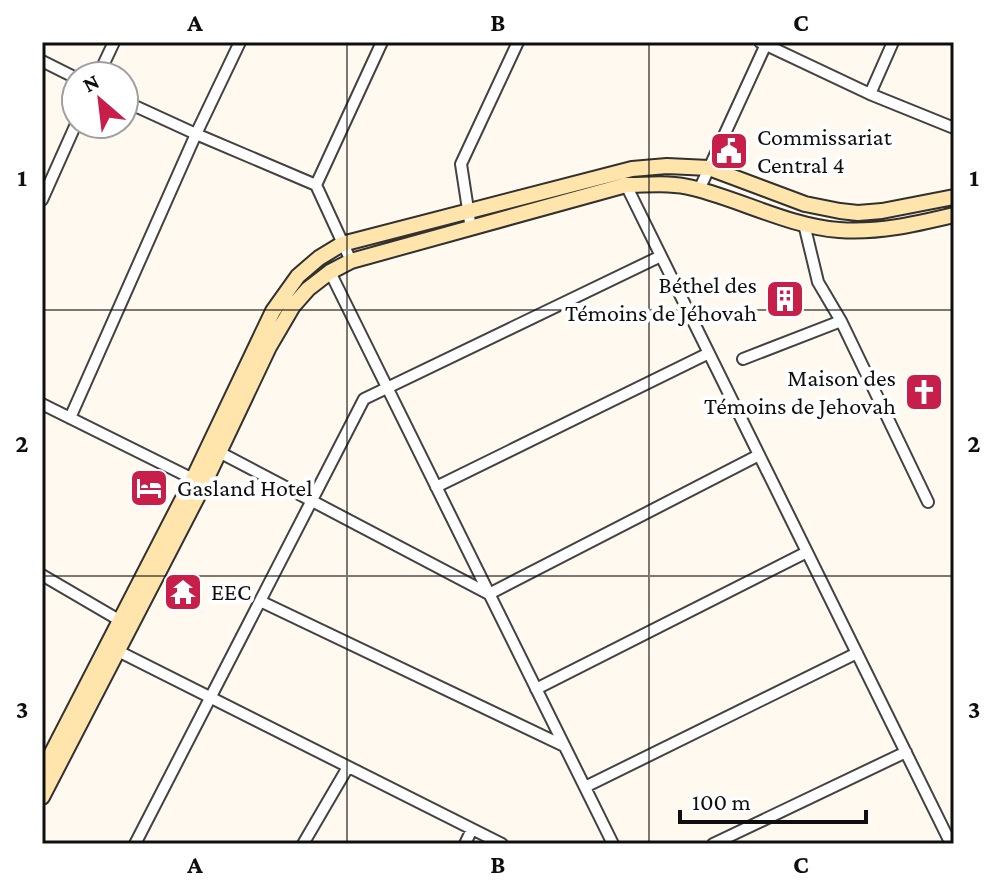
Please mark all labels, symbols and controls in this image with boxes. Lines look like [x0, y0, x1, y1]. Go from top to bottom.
text: A [186, 8, 203, 37]
text: B [490, 8, 506, 37]
text: C [793, 8, 809, 37]
north arrow [60, 60, 140, 140]
text: N [78, 68, 103, 97]
place label: Commissariat Central 4 [757, 123, 893, 178]
public building icon: Commissariat Central 4 [708, 130, 750, 172]
text: 1 [17, 163, 27, 192]
text: 1 [969, 163, 979, 192]
place label: Béthel des Témoins de Jéhovah [565, 271, 757, 326]
building icon: Béthel des Témoins de Jéhovah [764, 278, 806, 320]
place label: Maison des Témoins de Jehovah [704, 364, 896, 419]
church icon: Maison des Témoins de Jehovah [903, 371, 945, 413]
text: 2 [15, 429, 29, 458]
text: 2 [967, 429, 981, 458]
hotel icon: Gasland Hotel [128, 467, 170, 509]
place label: Gasland Hotel [177, 474, 312, 501]
temple icon: EEC [162, 571, 204, 613]
place label: EEC [211, 578, 251, 605]
text: 3 [16, 695, 28, 724]
text: 3 [968, 695, 980, 724]
scale bar [680, 774, 866, 824]
text: 100 m [692, 788, 751, 815]
text: A [186, 850, 203, 879]
text: B [490, 850, 506, 879]
text: C [793, 850, 809, 879]

